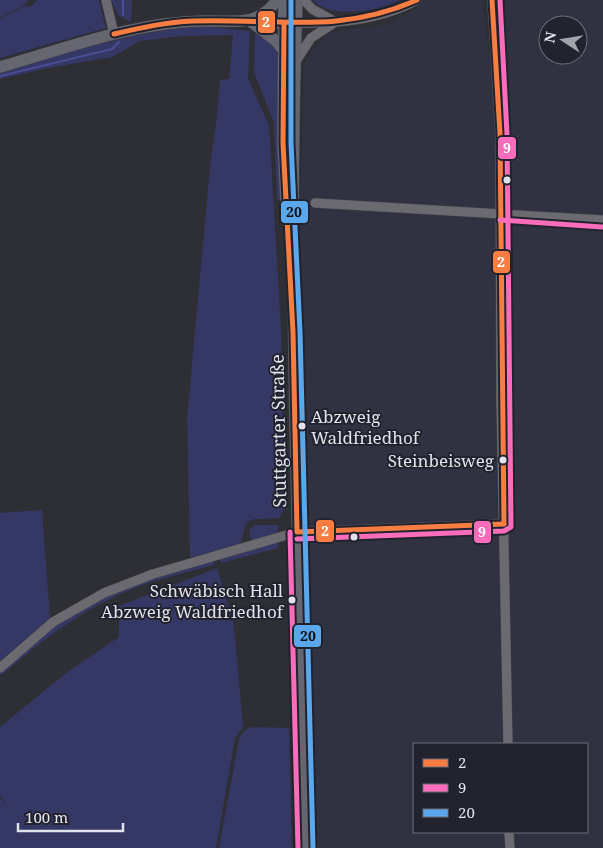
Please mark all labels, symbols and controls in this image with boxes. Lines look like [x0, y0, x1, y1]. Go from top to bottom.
line badge: 2 [257, 10, 276, 34]
text: 2 [262, 12, 270, 31]
north arrow [538, 15, 588, 65]
text: N [539, 30, 560, 45]
line badge: 9 [497, 136, 517, 160]
text: 9 [503, 138, 511, 157]
unlabelled marker [502, 175, 512, 185]
line badge: 20 [280, 200, 309, 224]
text: 20 [286, 202, 302, 221]
line badge: 2 [492, 250, 511, 274]
text: 2 [497, 252, 505, 271]
street label: Stuttgarter Straße [265, 354, 291, 508]
place label: Abzweig Waldfriedhof [311, 405, 421, 449]
marker: Abzweig Waldfriedhof [297, 421, 307, 431]
place label: Steinbeisweg [388, 449, 494, 472]
marker: Steinbeisweg [498, 455, 508, 465]
line badge: 2 [315, 519, 335, 543]
line badge: 9 [473, 520, 492, 544]
text: 2 [321, 521, 329, 540]
text: 9 [478, 522, 486, 541]
unlabelled marker [349, 532, 359, 542]
place label: Schwäbisch Hall Abzweig Waldfriedhof [101, 579, 285, 623]
marker: Schwäbisch Hall Abzweig Waldfriedhof [287, 595, 297, 605]
line badge: 20 [293, 624, 322, 648]
text: 20 [300, 626, 316, 645]
legend [413, 743, 588, 833]
text: 2 [458, 752, 466, 772]
text: 9 [458, 777, 466, 797]
scale bar [18, 800, 122, 832]
text: 20 [458, 802, 475, 822]
text: 100 m [25, 807, 68, 827]

